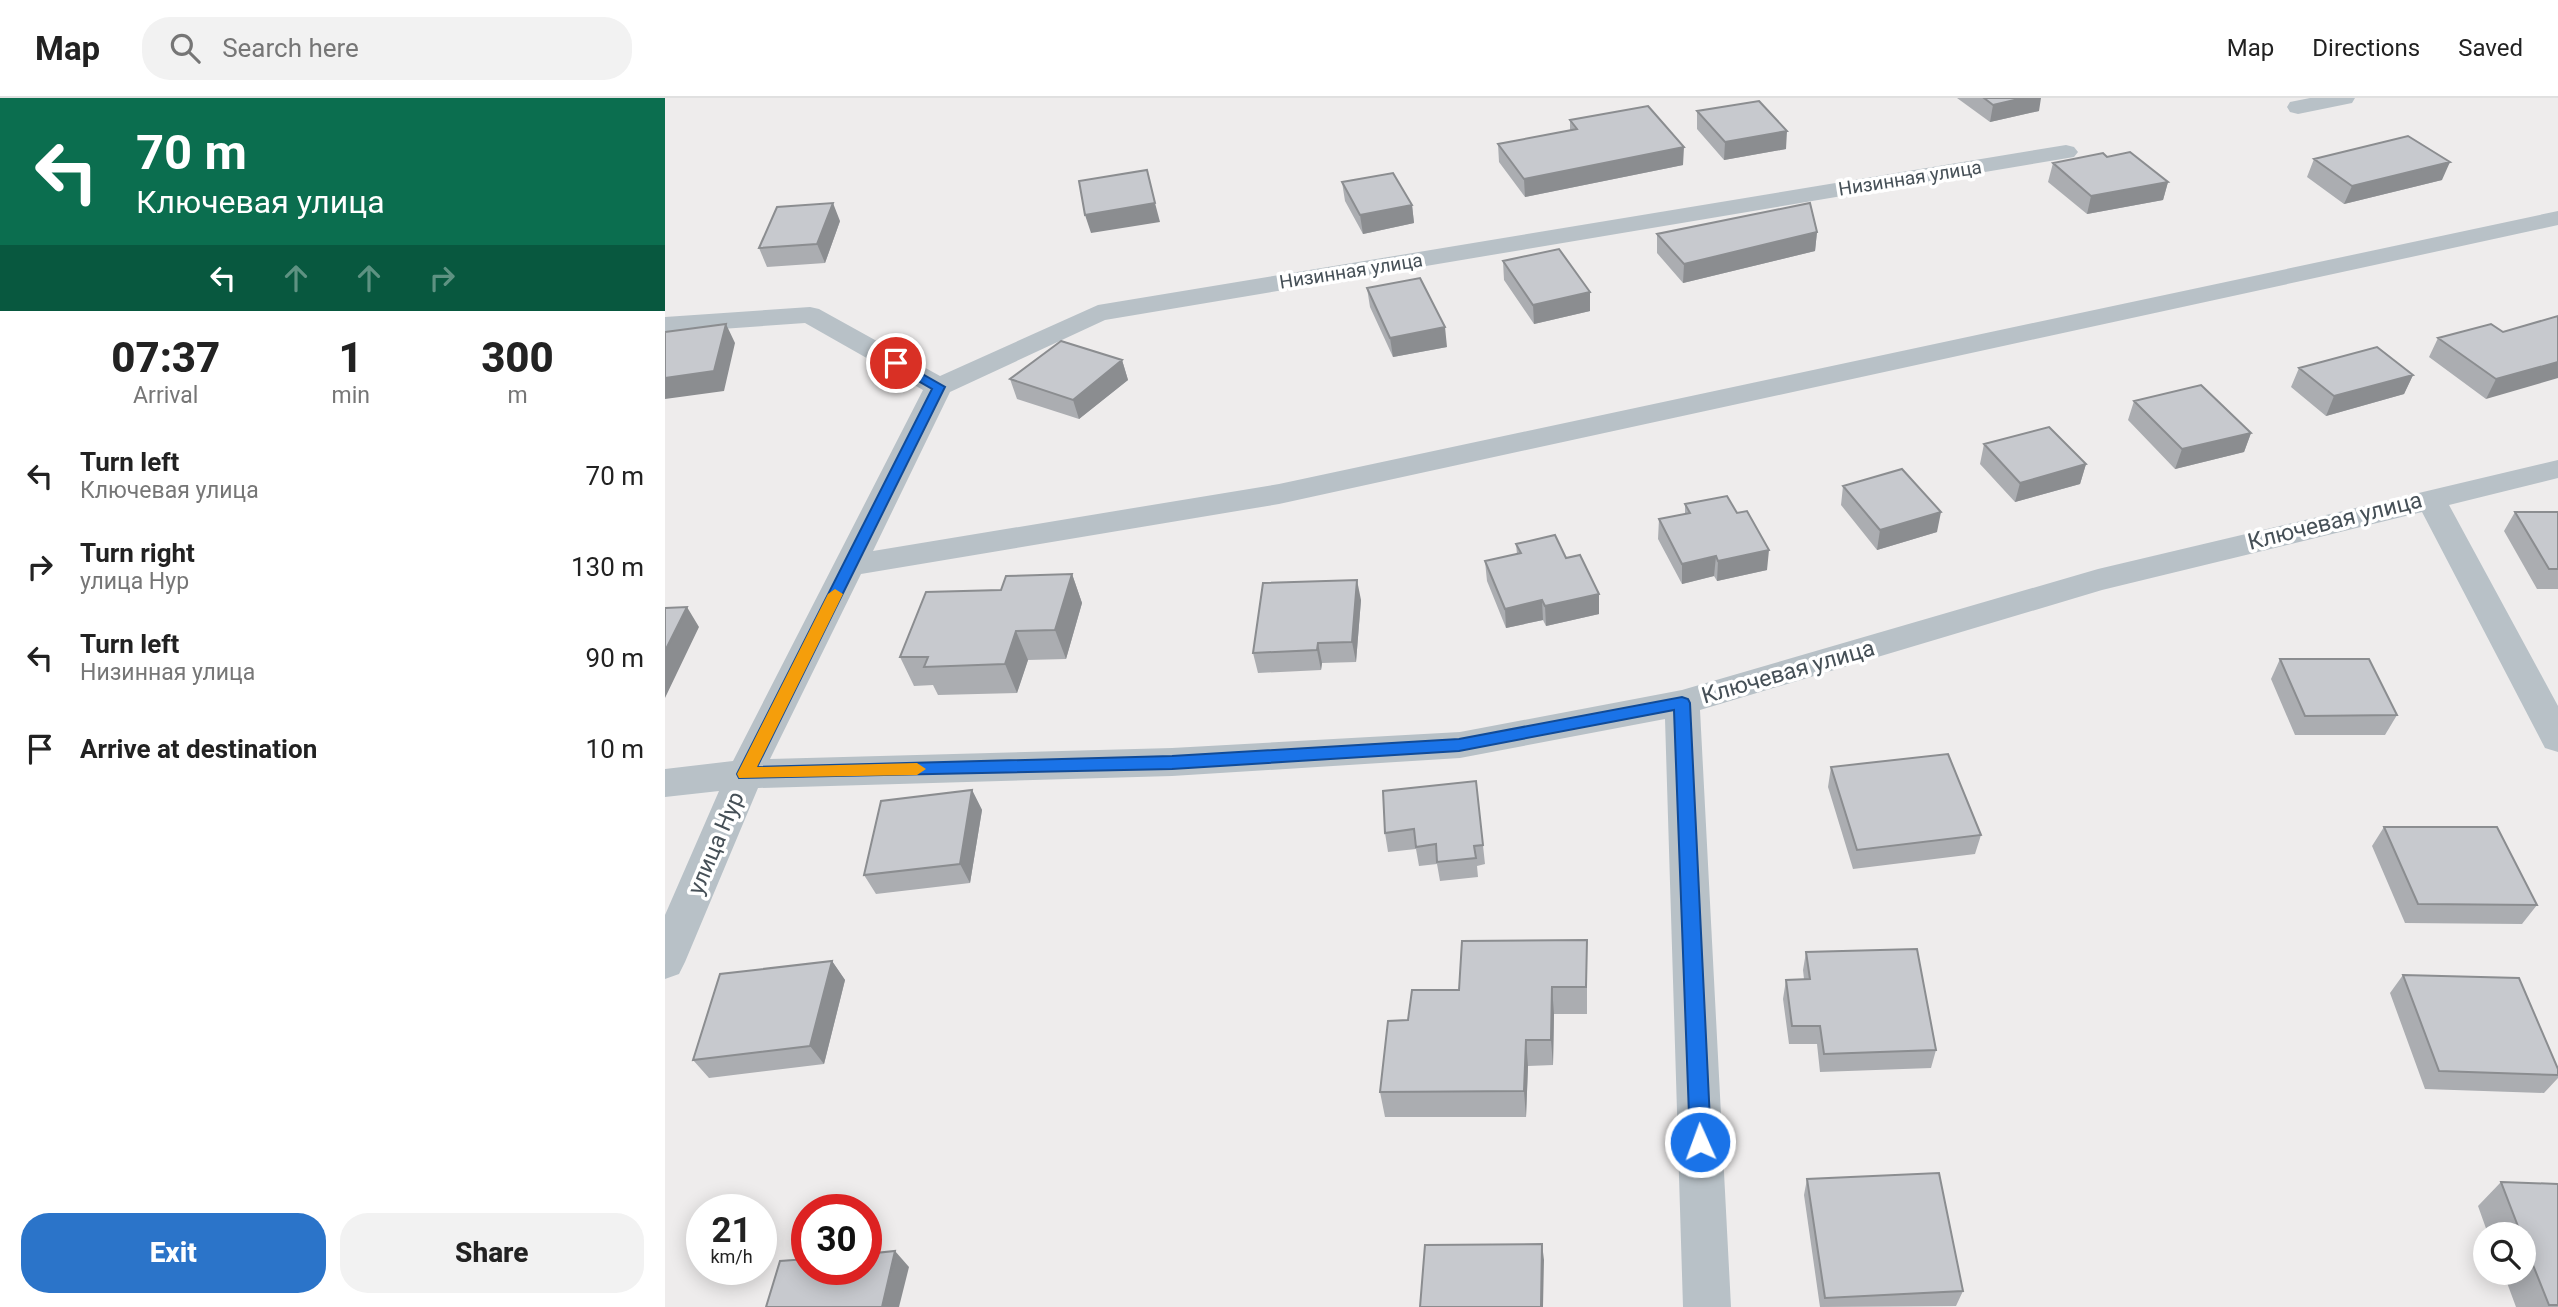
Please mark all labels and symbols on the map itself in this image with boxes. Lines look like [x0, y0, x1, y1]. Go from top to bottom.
street label: Низинная улица [1837, 155, 1983, 201]
street label: Низинная улица [1278, 248, 1424, 294]
pin [866, 333, 926, 393]
street label: Ключевая улица [2245, 486, 2425, 556]
street label: Ключевая улица [1698, 634, 1878, 710]
street label: улица Нур [682, 788, 750, 898]
position arrow [1663, 1105, 1737, 1179]
speed limit sign: 30 [791, 1194, 882, 1285]

